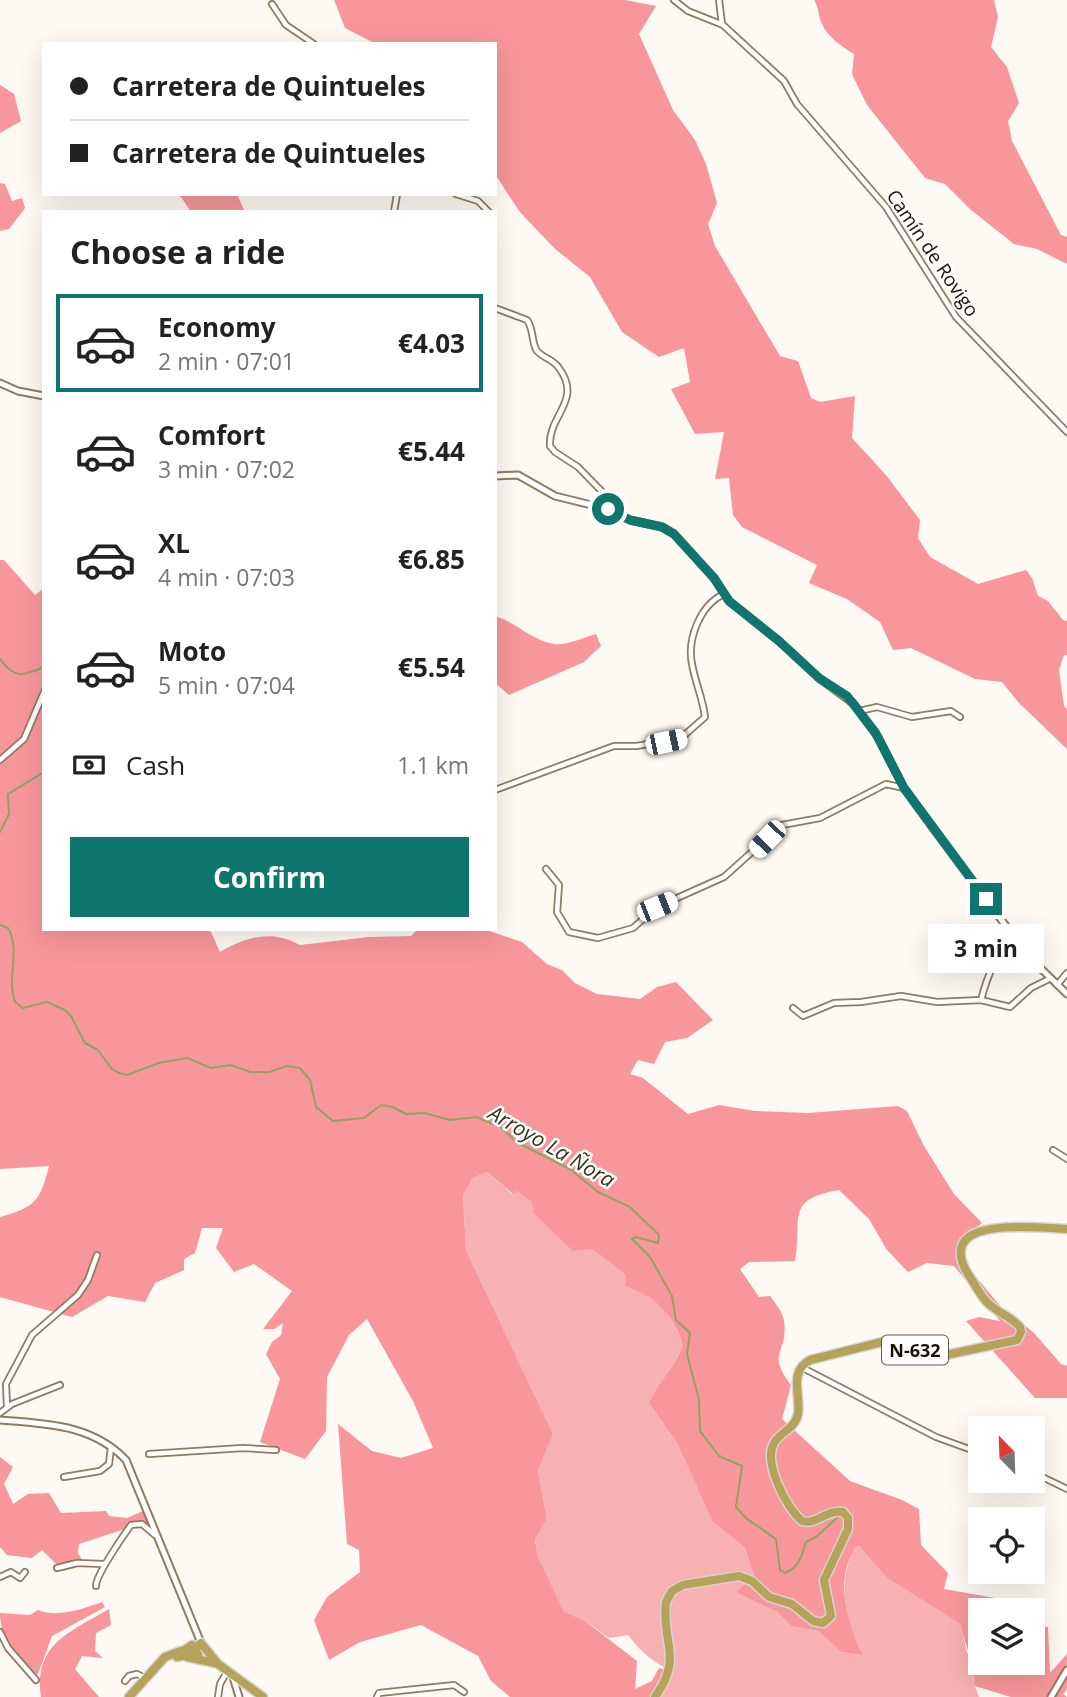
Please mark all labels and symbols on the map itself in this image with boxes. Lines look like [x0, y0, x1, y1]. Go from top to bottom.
street label: Camín de Rovigo [881, 184, 985, 322]
route start [592, 493, 624, 525]
car [644, 727, 689, 757]
car [745, 817, 790, 861]
route end [970, 883, 1002, 915]
car [634, 889, 681, 925]
callout: 3 min [928, 923, 1044, 972]
water label: Arroyo La Ñora [482, 1098, 620, 1194]
road number: N-632 [882, 1336, 948, 1364]
north arrow [968, 1416, 1045, 1493]

